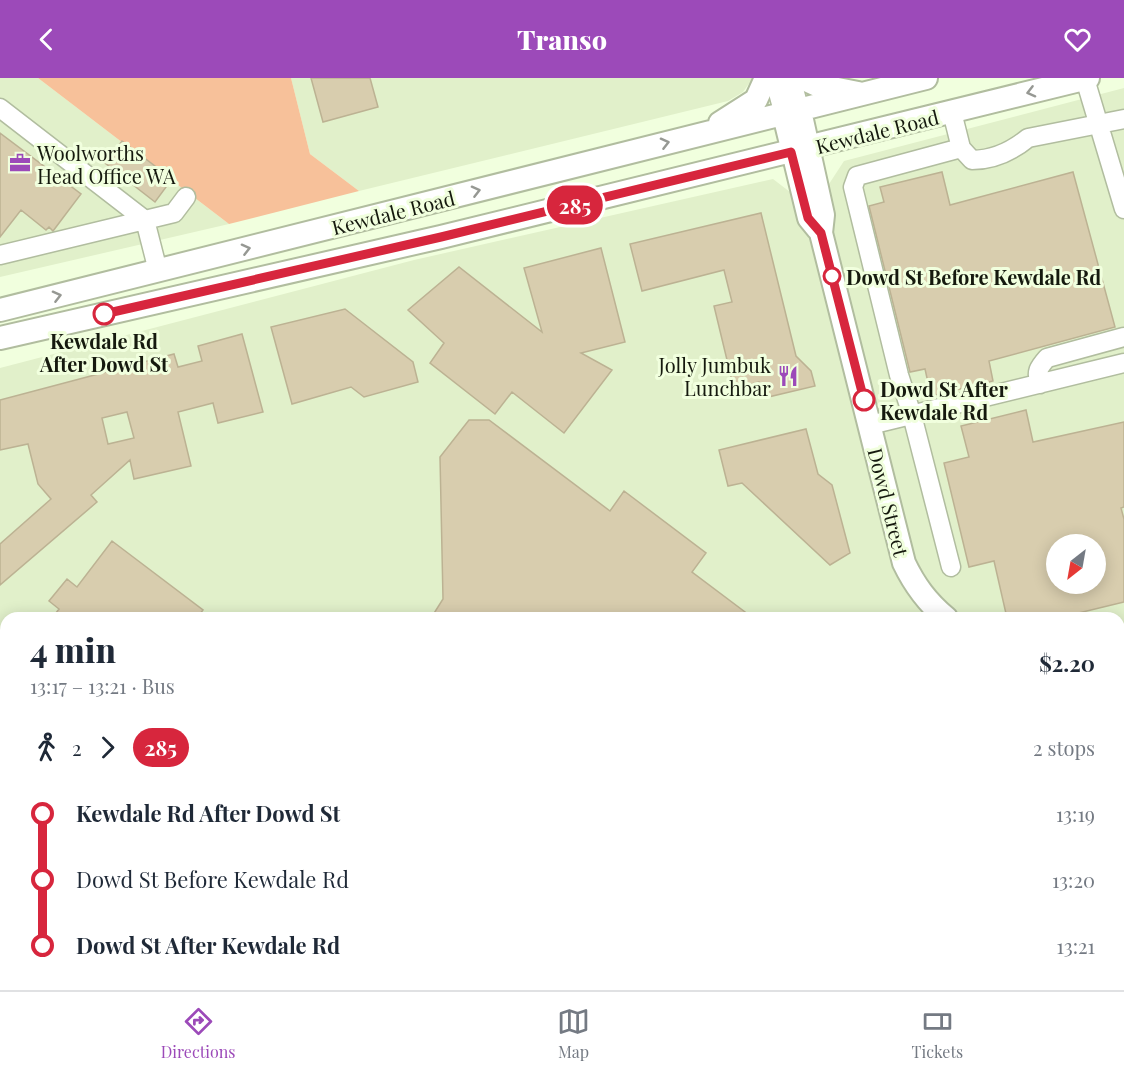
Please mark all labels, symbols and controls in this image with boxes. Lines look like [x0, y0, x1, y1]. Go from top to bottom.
text: Transo [517, 21, 607, 57]
icon: back [30, 23, 63, 56]
icon: heart [1061, 23, 1094, 56]
one-way arrow [1027, 85, 1037, 98]
street label: Kewdale Road [813, 103, 942, 159]
one-way arrow [660, 138, 670, 151]
place label: Woolworths Head Office WA [36, 139, 176, 189]
office icon: Woolworths Head Office WA [8, 151, 32, 175]
street label: Kewdale Road [329, 184, 458, 240]
one-way arrow [471, 185, 481, 198]
line badge: 285 [540, 186, 610, 224]
text: 285 [559, 191, 591, 219]
one-way arrow [241, 243, 251, 256]
place label: Dowd St Before Kewdale Rd [846, 263, 1101, 290]
marker: Dowd St Before Kewdale Rd [823, 267, 841, 285]
one-way arrow [52, 290, 62, 303]
marker: Kewdale Rd After Dowd St [93, 303, 115, 325]
place label: Kewdale Rd After Dowd St [39, 327, 169, 377]
place label: Jolly Jumbuk Lunchbar [658, 351, 771, 401]
restaurant icon: Jolly Jumbuk Lunchbar [776, 364, 800, 388]
place label: Dowd St After Kewdale Rd [880, 375, 1008, 425]
marker: Dowd St After Kewdale Rd [853, 389, 875, 411]
street label: Dowd Street [862, 445, 916, 560]
north arrow [1046, 534, 1106, 594]
map controls [1046, 534, 1106, 594]
text: 4 min [30, 627, 116, 671]
text: $2.20 [1039, 648, 1095, 678]
text: 13:17 – 13:21 · Bus [30, 672, 175, 699]
icon: walk [30, 731, 63, 764]
icon: forward [91, 731, 124, 764]
text: 285 [145, 733, 177, 761]
text: 2 [72, 734, 82, 761]
text: 2 stops [1033, 734, 1095, 761]
text: Kewdale Rd After Dowd St [76, 798, 340, 828]
text: 13:19 [1056, 800, 1095, 827]
text: Dowd St Before Kewdale Rd [76, 864, 349, 894]
text: 13:20 [1052, 866, 1095, 893]
text: Dowd St After Kewdale Rd [76, 930, 340, 960]
text: 13:21 [1057, 932, 1095, 959]
tab: Directions [161, 1005, 236, 1062]
tab: Map [557, 1005, 590, 1062]
tab: Tickets [912, 1005, 963, 1062]

